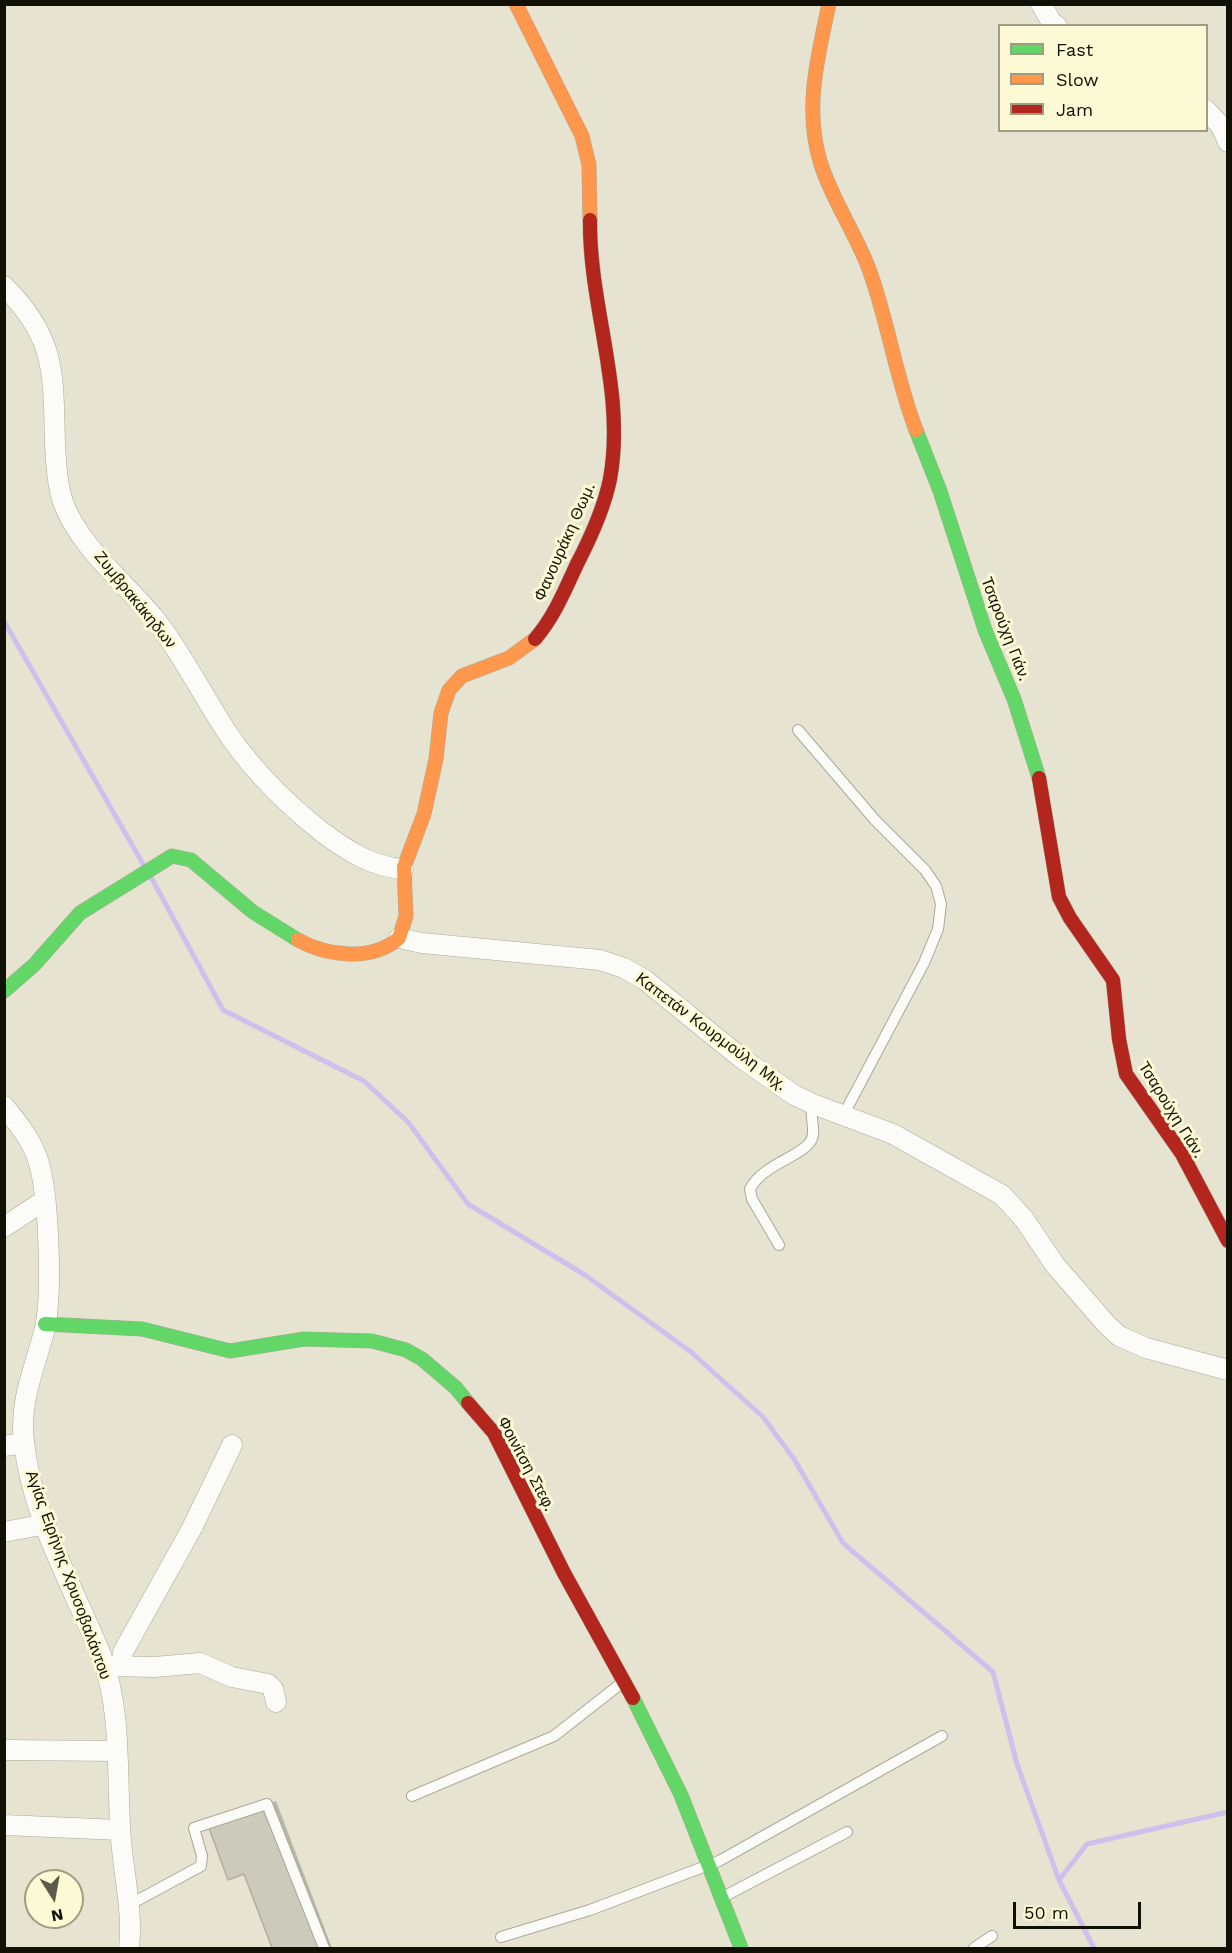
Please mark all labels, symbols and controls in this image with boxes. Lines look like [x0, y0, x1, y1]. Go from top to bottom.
legend [998, 24, 1208, 132]
text: Fast [1056, 39, 1093, 60]
text: Slow [1056, 69, 1099, 90]
text: Jam [1056, 99, 1093, 120]
street label: Φανουράκη Θωμ. [530, 480, 600, 604]
street label: Ζυμβρακάκηδων [90, 548, 180, 652]
street label: Τσαρούχη Γιάν. [976, 574, 1034, 684]
street label: Καπετάν Κουρμούλη Μιχ. [632, 969, 790, 1095]
street label: Τσαρούχη Γιάν. [1134, 1058, 1208, 1162]
street label: Φοινίτση Στεφ. [493, 1413, 559, 1515]
street label: Αγίας Ειρήνης Χρυσοβαλάντου [21, 1468, 115, 1682]
north arrow [24, 1869, 84, 1929]
scale bar [1016, 1890, 1144, 1928]
text: 50 m [1024, 1902, 1069, 1923]
text: N [50, 1905, 65, 1926]

